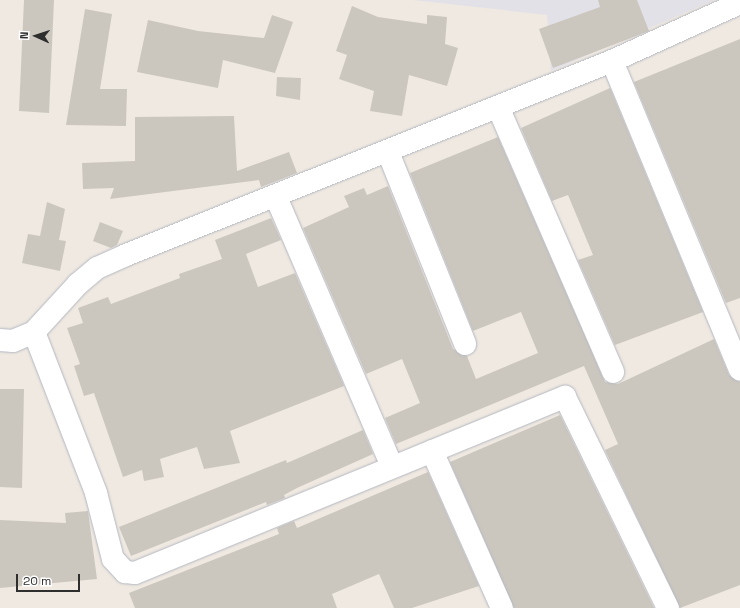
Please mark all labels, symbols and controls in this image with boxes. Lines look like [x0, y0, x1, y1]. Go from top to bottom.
north arrow [16, 16, 56, 56]
text: N [17, 31, 31, 39]
scale bar [18, 566, 82, 592]
text: 20 m [23, 573, 51, 589]

